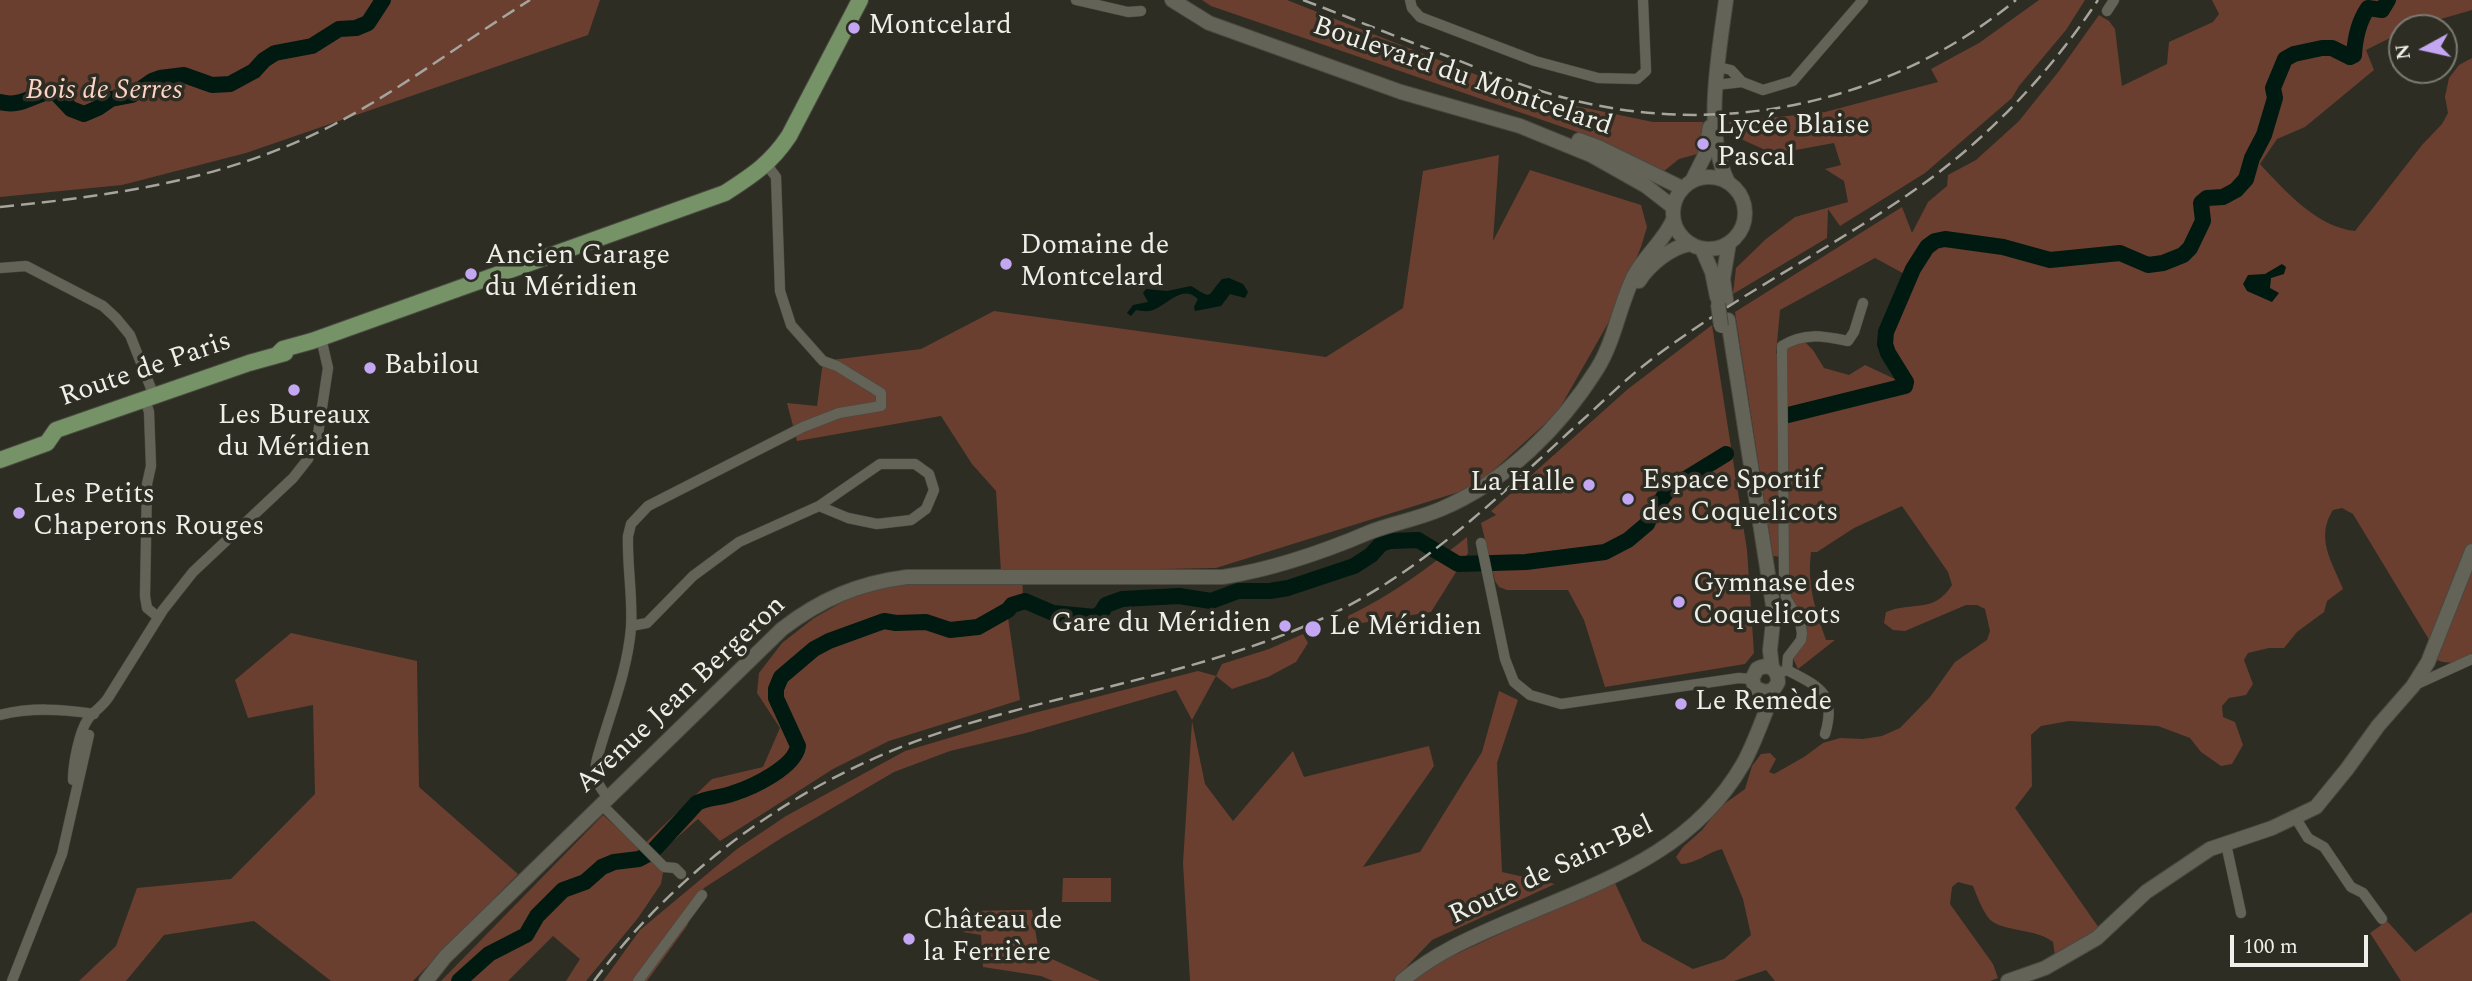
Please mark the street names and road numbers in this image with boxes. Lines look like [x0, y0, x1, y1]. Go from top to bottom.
street label: Boulevard du Montcelard [1308, 11, 1616, 145]
street label: Route de Paris [56, 326, 236, 416]
street label: Avenue Jean Bergeron [570, 590, 794, 802]
street label: Route de Sain-Bel [1445, 810, 1659, 934]

